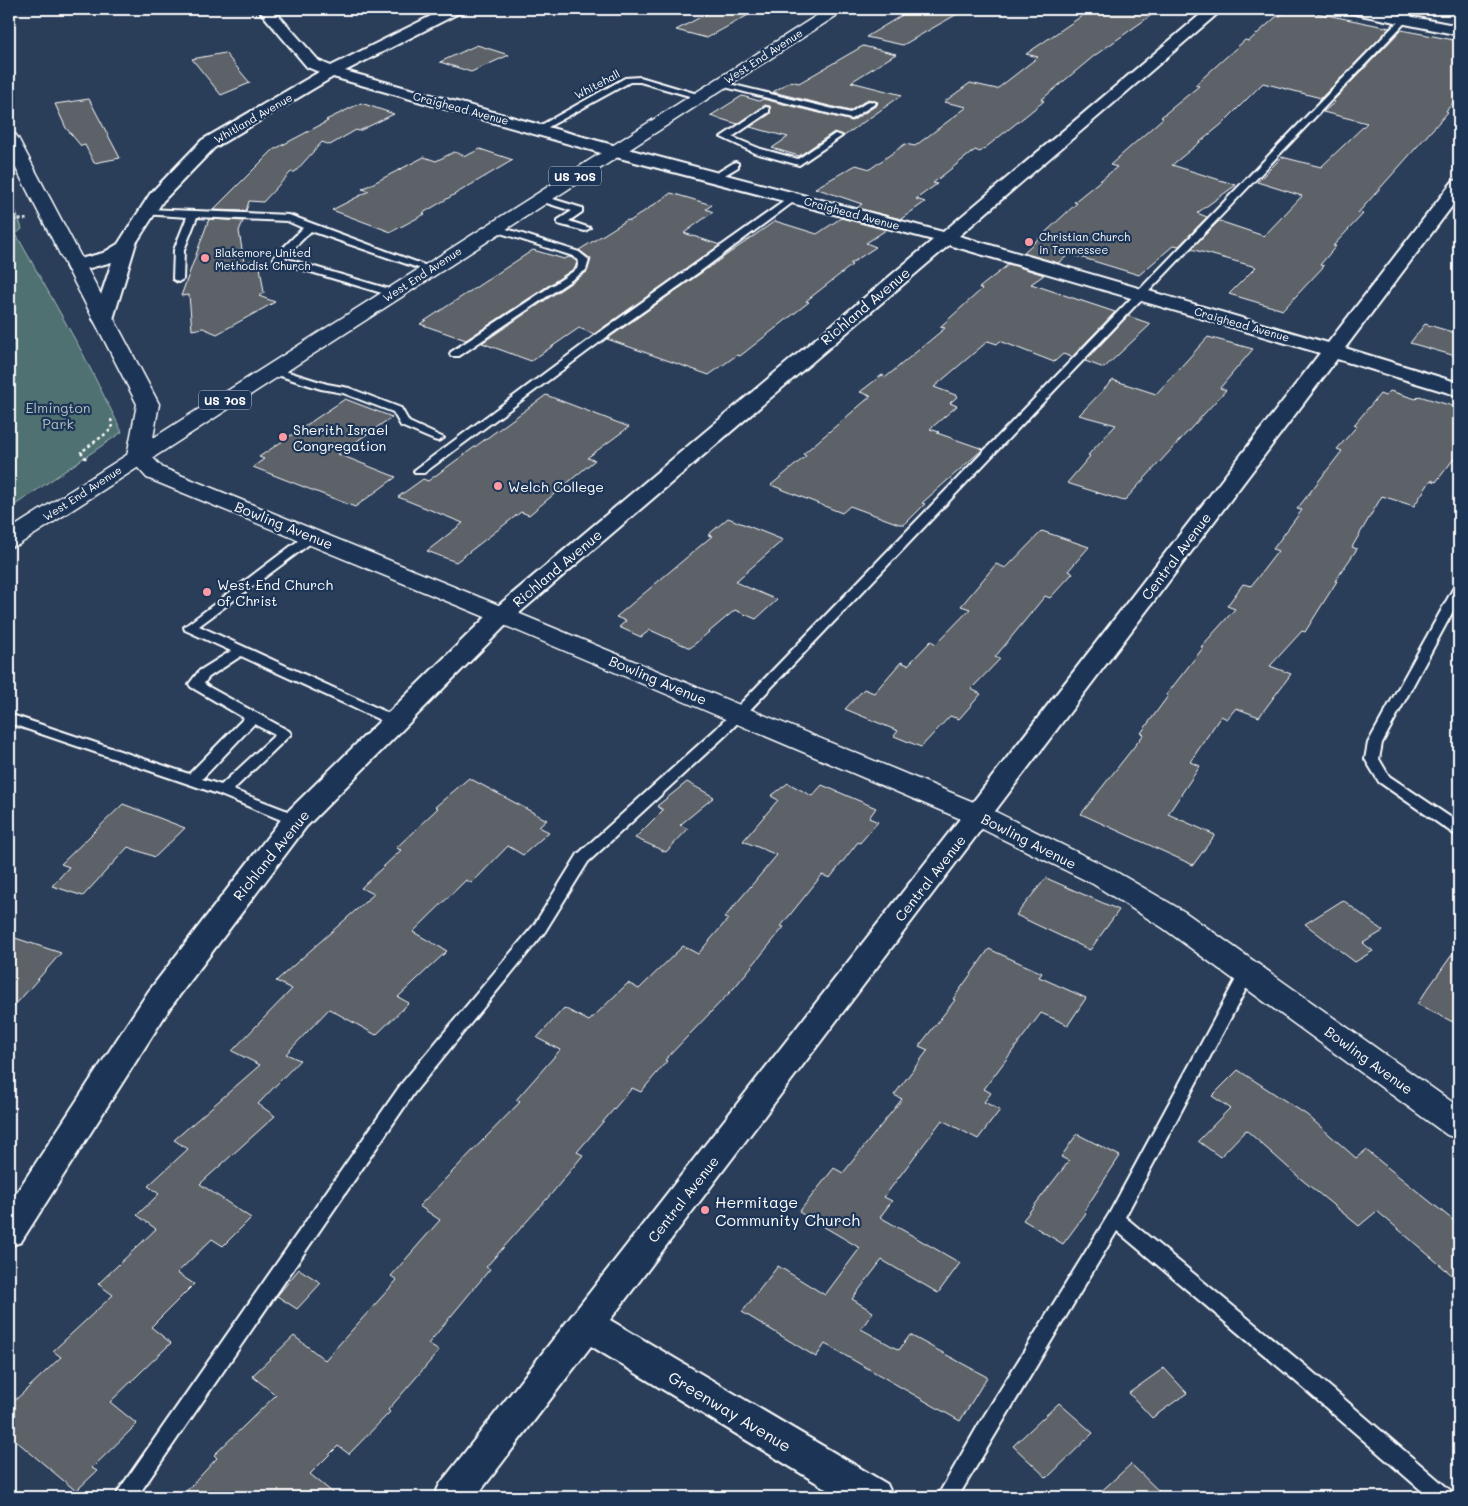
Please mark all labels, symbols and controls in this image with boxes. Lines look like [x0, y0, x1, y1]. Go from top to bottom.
street label: West End Avenue [721, 25, 805, 87]
street label: Whitehall [572, 66, 622, 102]
street label: Craighead Avenue [412, 88, 511, 128]
street label: Whitland Avenue [211, 89, 295, 147]
road number: US 70S [549, 167, 601, 186]
street label: Craighead Avenue [803, 193, 902, 233]
place label: Christian Church in Tennessee [1039, 229, 1130, 257]
marker: Christian Church in Tennessee [1023, 236, 1035, 248]
street label: West End Avenue [380, 243, 464, 305]
place label: Blakemore United Methodist Church [215, 245, 311, 273]
marker: Blakemore United Methodist Church [199, 252, 211, 264]
street label: Richland Avenue [816, 263, 914, 349]
street label: Craighead Avenue [1193, 303, 1292, 345]
road number: US 70S [199, 390, 251, 410]
park label: Elmington Park [25, 398, 91, 433]
place label: Sherith Israel Congregation [293, 420, 388, 455]
marker: Sherith Israel Congregation [277, 431, 289, 443]
street label: West End Avenue [40, 462, 124, 524]
place label: Welch College [508, 477, 604, 496]
marker: Welch College [492, 480, 504, 492]
street label: Bowling Avenue [232, 497, 336, 553]
street label: Central Avenue [1137, 508, 1215, 604]
street label: Richland Avenue [508, 525, 606, 611]
place label: West End Church of Christ [217, 575, 333, 610]
marker: West End Church of Christ [201, 586, 213, 598]
street label: Bowling Avenue [606, 651, 710, 709]
street label: Richland Avenue [229, 806, 313, 904]
street label: Bowling Avenue [978, 809, 1080, 873]
street label: Central Avenue [890, 831, 970, 925]
street label: Bowling Avenue [1321, 1022, 1417, 1098]
street label: Central Avenue [643, 1152, 723, 1246]
place label: Hermitage Community Church [715, 1191, 860, 1230]
marker: Hermitage Community Church [699, 1204, 711, 1216]
street label: Greenway Avenue [665, 1366, 795, 1456]

